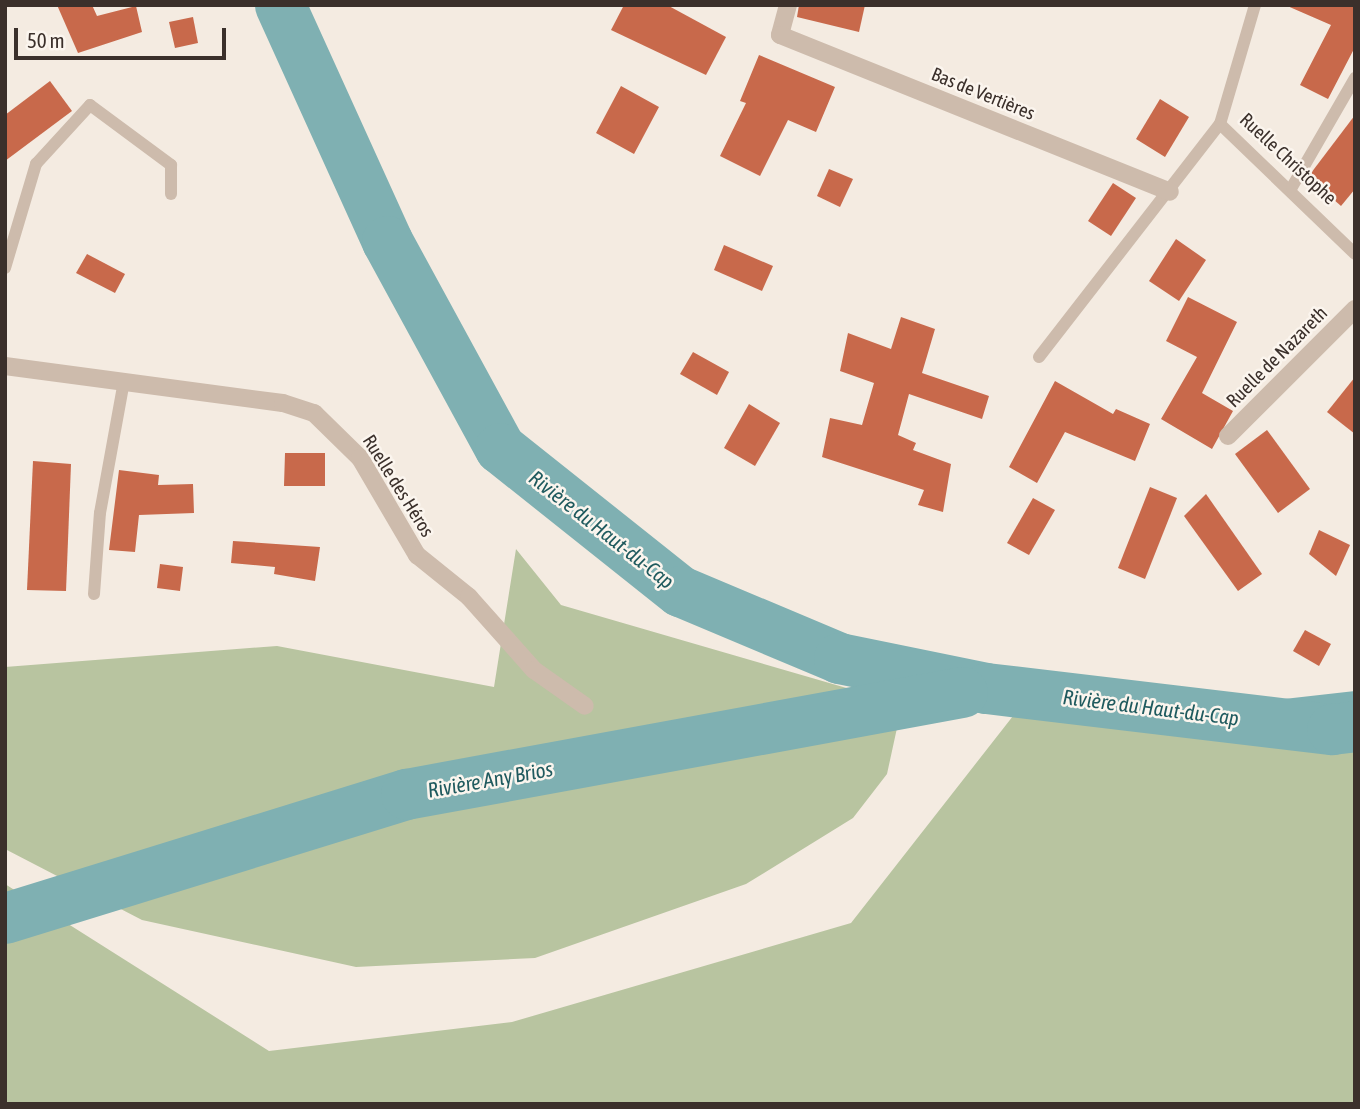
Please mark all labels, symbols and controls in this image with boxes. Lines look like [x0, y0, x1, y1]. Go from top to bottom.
scale bar [18, 14, 229, 58]
text: 50 m [27, 28, 65, 52]
street label: Bas de Vertières [928, 63, 1038, 125]
street label: Ruelle Christophe [1235, 108, 1341, 210]
street label: Ruelle de Nazareth [1222, 302, 1332, 412]
street label: Ruelle des Héros [358, 431, 438, 541]
water label: Rivière du Haut-du-Cap [524, 465, 680, 593]
water label: Rivière du Haut-du-Cap [1062, 684, 1240, 730]
water label: Rivière Any Brios [425, 756, 555, 802]

